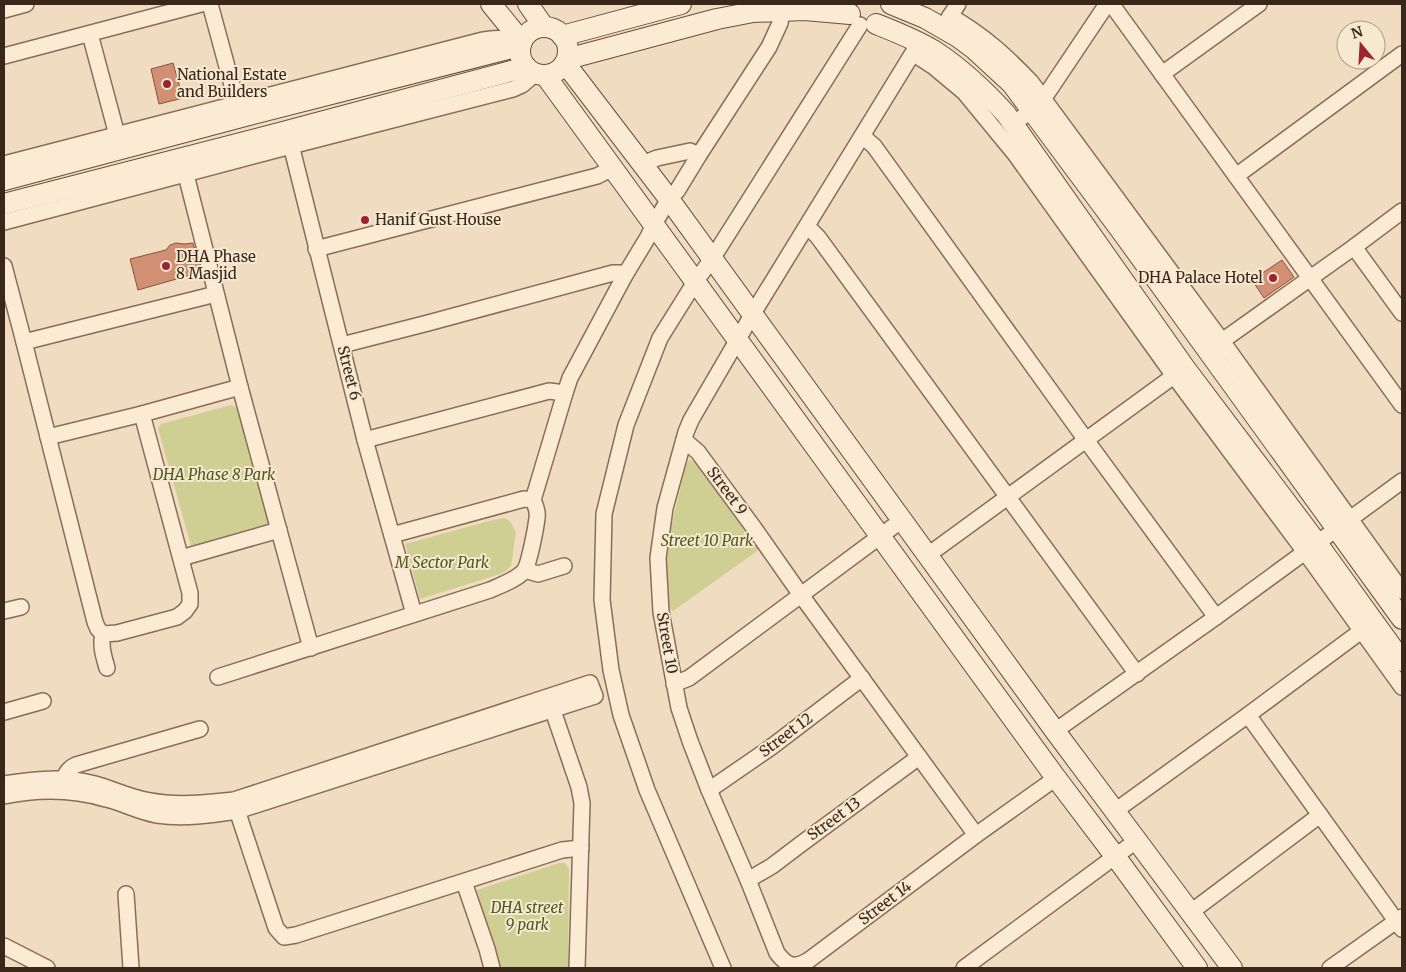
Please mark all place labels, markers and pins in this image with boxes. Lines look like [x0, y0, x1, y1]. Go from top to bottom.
place label: National Estate and Builders [177, 65, 287, 101]
marker: National Estate and Builders [161, 78, 173, 90]
place label: Hanif Gust House [375, 210, 501, 229]
marker: Hanif Gust House [359, 214, 371, 226]
place label: DHA Phase 8 Masjid [176, 247, 256, 283]
marker: DHA Phase 8 Masjid [160, 260, 172, 272]
place label: DHA Palace Hotel [1138, 268, 1263, 287]
marker: DHA Palace Hotel [1267, 272, 1279, 284]

